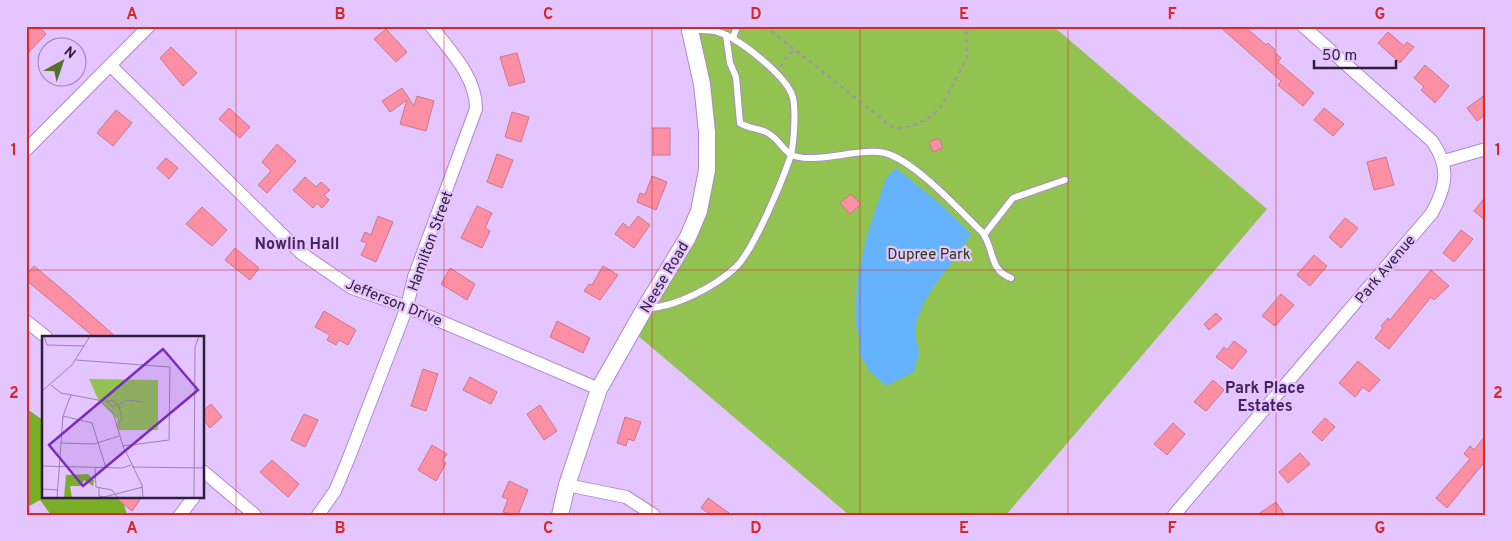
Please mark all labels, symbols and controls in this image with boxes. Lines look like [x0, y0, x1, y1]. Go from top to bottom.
text: A [126, 5, 138, 25]
text: B [334, 5, 346, 25]
text: C [543, 5, 553, 25]
text: D [750, 5, 762, 25]
text: E [959, 5, 969, 25]
text: F [1167, 5, 1177, 25]
text: G [1375, 5, 1385, 25]
north arrow [38, 38, 88, 88]
scale bar [1314, 38, 1397, 70]
text: N [60, 43, 79, 63]
text: 50 m [1322, 47, 1357, 66]
text: 1 [11, 141, 17, 161]
text: 1 [1495, 141, 1501, 161]
street label: Hamilton Street [404, 189, 458, 294]
street label: Park Avenue [1352, 232, 1420, 308]
district label: Nowlin Hall [255, 235, 339, 255]
street label: Neese Road [637, 239, 694, 317]
park label: Dupree Park [887, 246, 971, 265]
street label: Jefferson Drive [342, 275, 445, 331]
inset map [42, 336, 205, 498]
district label: Park Place Estates [1225, 379, 1305, 417]
text: 2 [9, 384, 19, 404]
text: 2 [1493, 384, 1503, 404]
text: A [126, 519, 138, 539]
text: B [334, 519, 346, 539]
text: C [543, 519, 553, 539]
text: D [750, 519, 762, 539]
text: E [959, 519, 969, 539]
text: F [1167, 519, 1177, 539]
text: G [1375, 519, 1385, 539]

